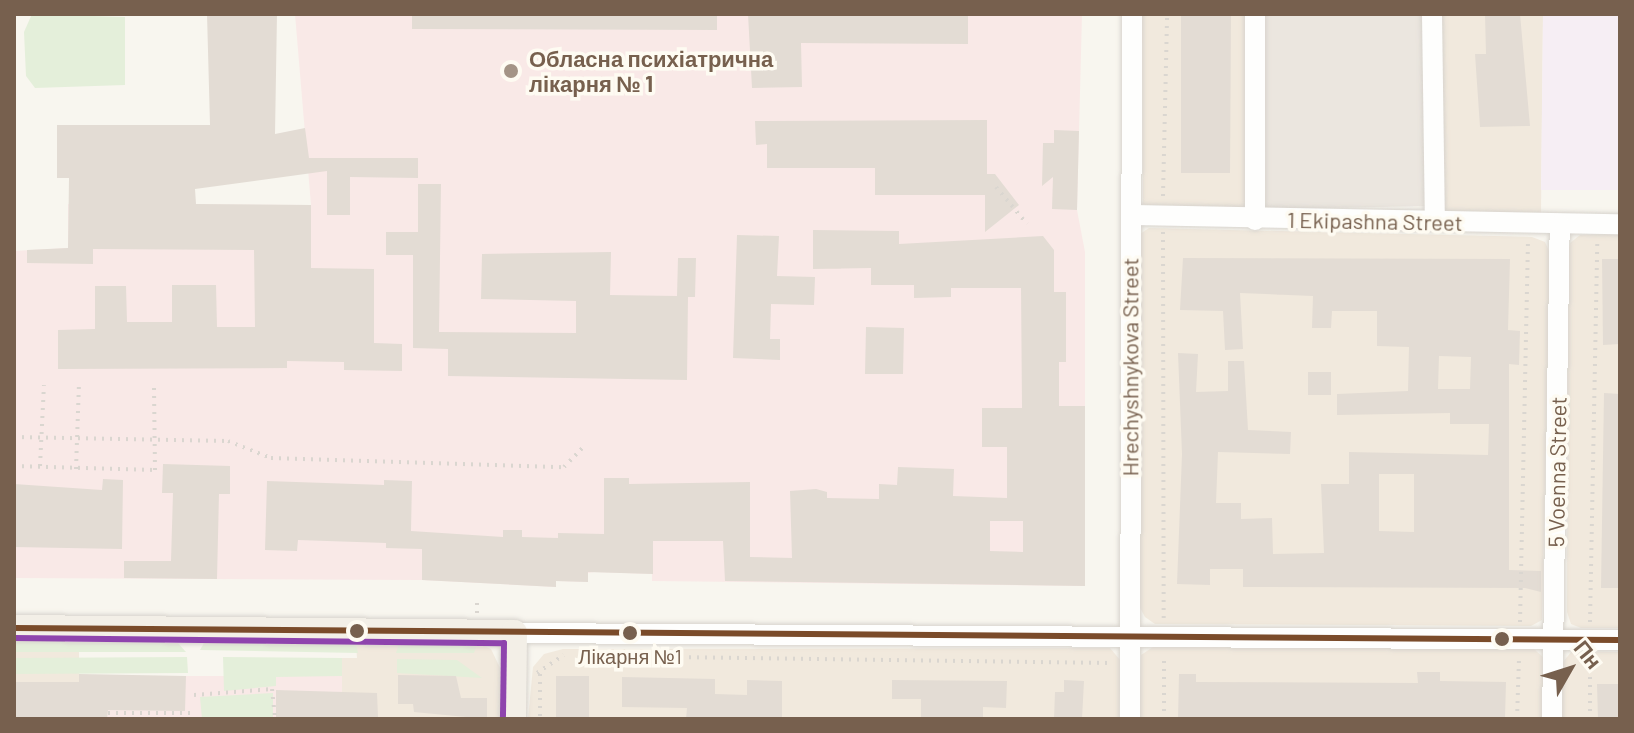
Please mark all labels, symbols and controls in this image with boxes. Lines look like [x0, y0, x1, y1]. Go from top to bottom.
place label: Обласна психіатрична лікарня № 1 [529, 45, 773, 96]
marker: Обласна психіатрична лікарня № 1 [500, 60, 522, 82]
street label: 1 Ekipashna Street [1287, 206, 1463, 236]
street label: Hrechyshnykova Street [1117, 258, 1143, 476]
street label: 5 Voenna Street [1542, 396, 1572, 548]
unlabelled marker [349, 623, 365, 639]
marker: Лікарня №1 [622, 625, 638, 641]
north arrow [1530, 629, 1610, 709]
unlabelled marker [1494, 631, 1510, 647]
text: Пн [1569, 634, 1608, 673]
place label: Лікарня №1 [578, 644, 682, 668]

